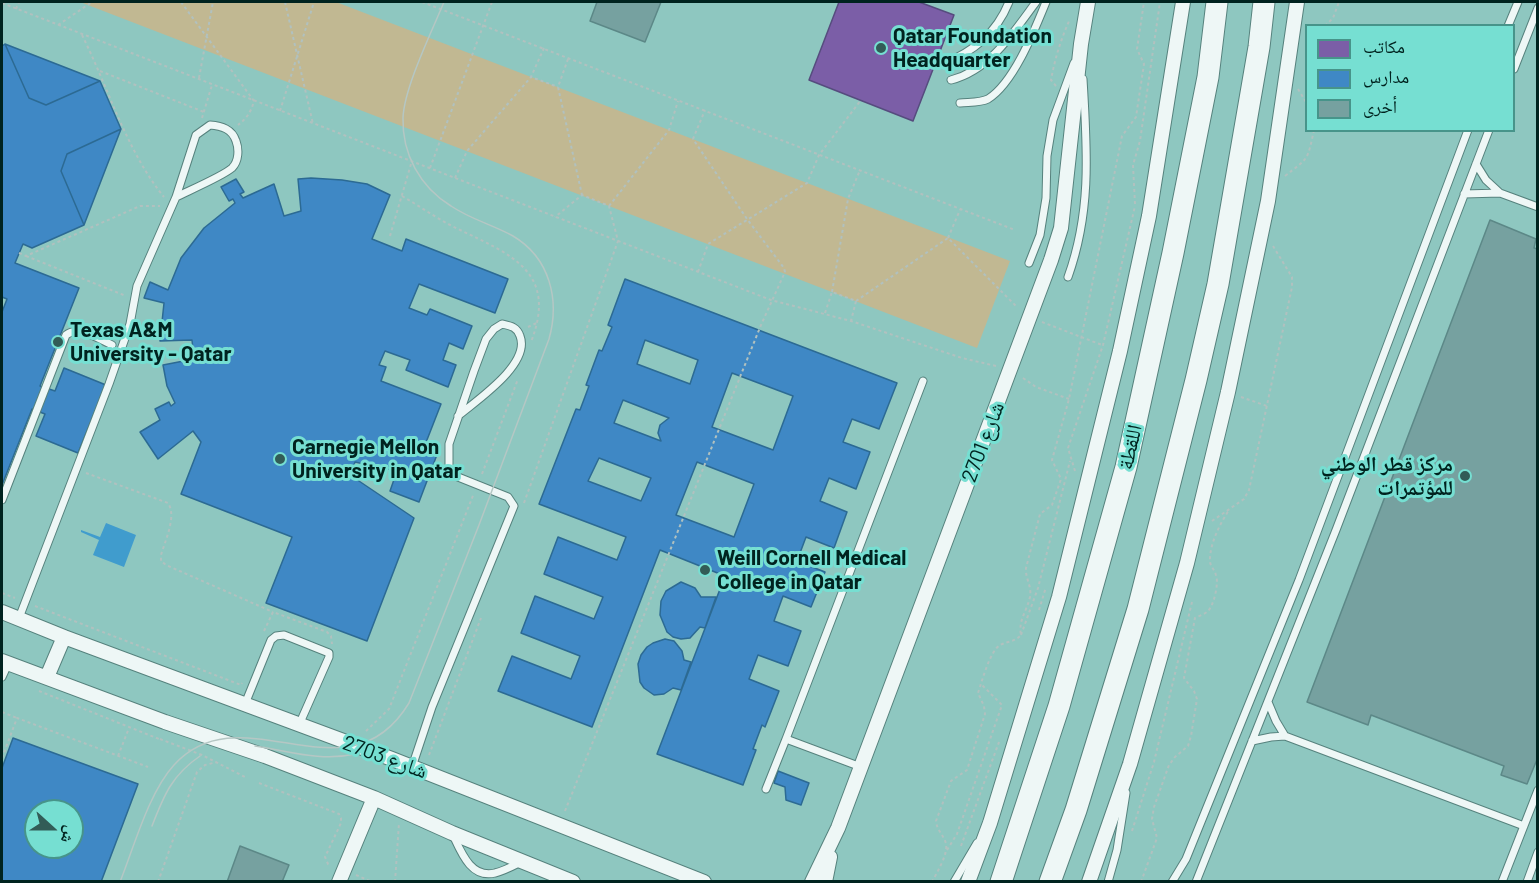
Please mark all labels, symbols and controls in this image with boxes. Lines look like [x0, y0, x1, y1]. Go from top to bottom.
place label: Qatar Foundation Headquarter [893, 23, 1052, 73]
legend [1305, 24, 1515, 132]
text: مكاتب [1363, 35, 1405, 57]
marker: Qatar Foundation Headquarter [874, 41, 888, 55]
text: مدارس [1363, 65, 1409, 87]
text: أخرى [1363, 95, 1397, 117]
place label: Texas A&M University - Qatar [70, 317, 231, 367]
marker: Texas A&M University - Qatar [51, 335, 65, 349]
street label: شارع 2701 [956, 398, 1010, 486]
street label: اللقطة [1113, 422, 1147, 472]
place label: Carnegie Mellon University in Qatar [292, 434, 462, 484]
place label: مركز قطر الوطني للمؤتمرات [1321, 451, 1453, 501]
marker: Carnegie Mellon University in Qatar [273, 452, 287, 466]
marker: مركز قطر الوطني للمؤتمرات [1458, 469, 1472, 483]
place label: Weill Cornell Medical College in Qatar [717, 545, 906, 595]
marker: Weill Cornell Medical College in Qatar [698, 563, 712, 577]
street label: شارع 2703 [339, 730, 431, 784]
north arrow [24, 799, 84, 859]
text: ش [57, 824, 81, 846]

